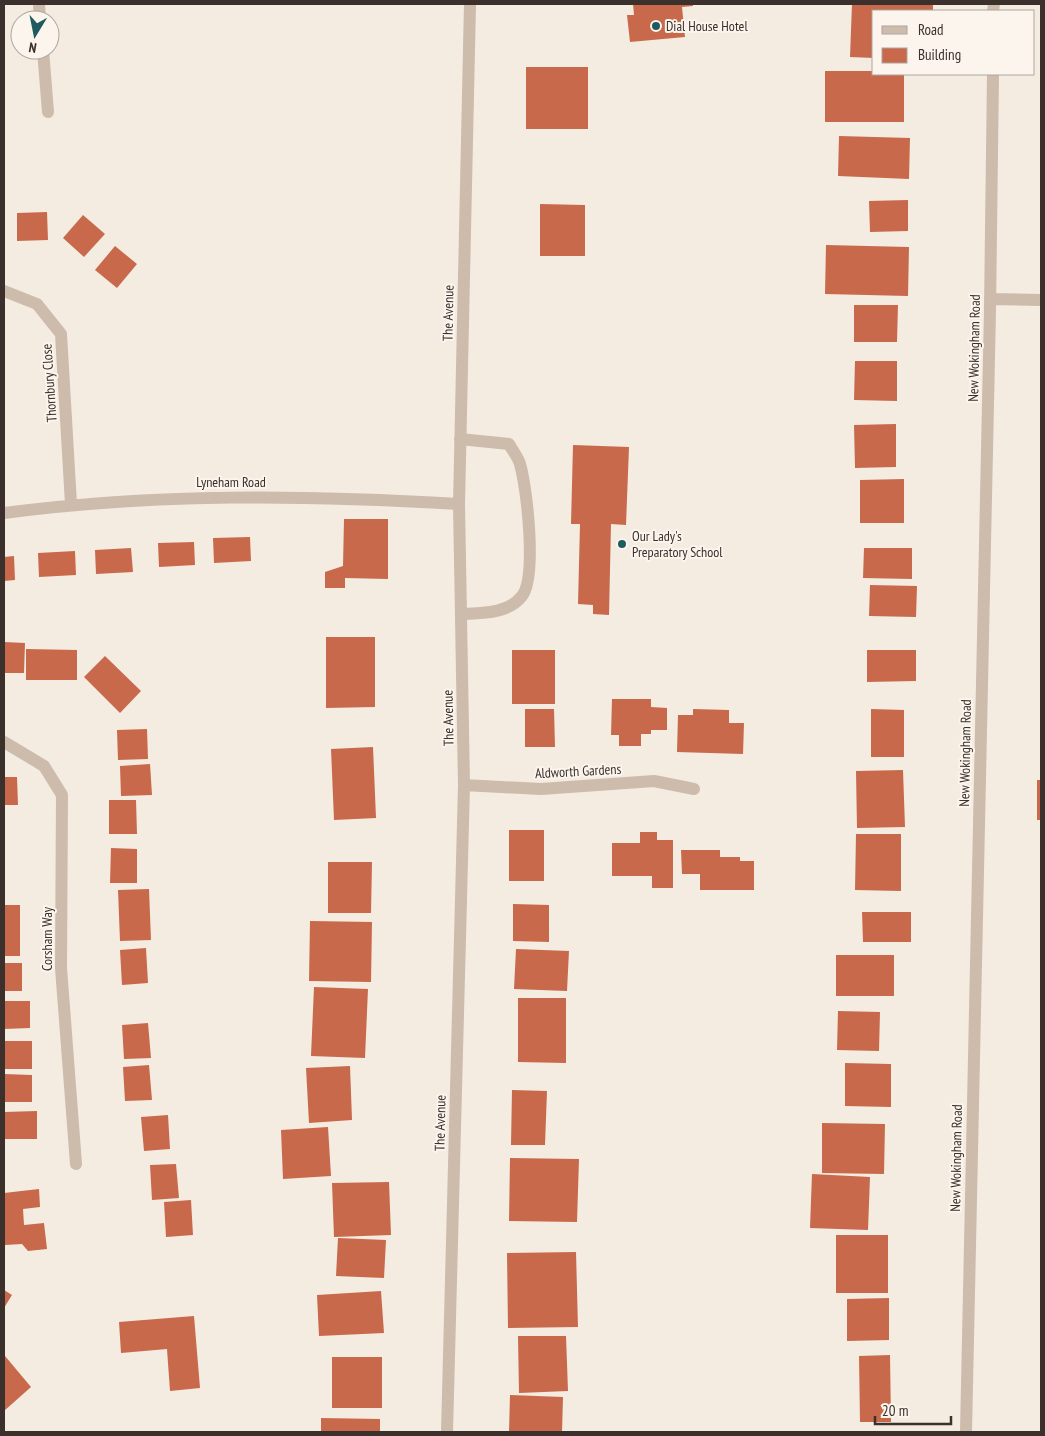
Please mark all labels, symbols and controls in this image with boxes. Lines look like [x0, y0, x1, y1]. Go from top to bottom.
north arrow [10, 10, 60, 60]
legend [872, 10, 1035, 75]
place label: Dial House Hotel [666, 17, 748, 35]
marker: Dial House Hotel [650, 20, 662, 32]
text: Road [918, 20, 944, 39]
text: N [27, 38, 38, 57]
text: Building [918, 45, 961, 64]
street label: The Avenue [439, 285, 457, 341]
street label: New Wokingham Road [964, 294, 984, 402]
street label: Thornbury Close [37, 343, 61, 423]
street label: Lyneham Road [196, 473, 266, 491]
place label: Our Lady's Preparatory School [632, 527, 723, 561]
marker: Our Lady's Preparatory School [616, 538, 628, 550]
street label: The Avenue [439, 690, 457, 746]
street label: New Wokingham Road [955, 699, 975, 807]
street label: Aldworth Gardens [534, 760, 622, 782]
street label: Corsham Way [38, 906, 56, 971]
street label: The Avenue [431, 1095, 449, 1151]
street label: New Wokingham Road [946, 1104, 966, 1212]
scale bar [875, 1394, 951, 1426]
text: 20 m [882, 1401, 908, 1420]

